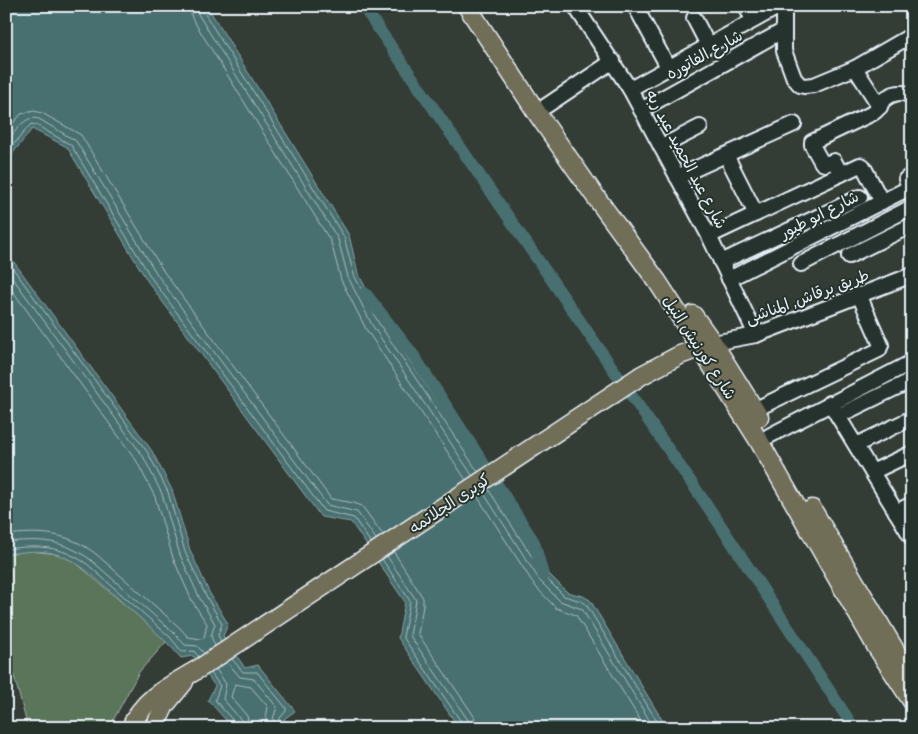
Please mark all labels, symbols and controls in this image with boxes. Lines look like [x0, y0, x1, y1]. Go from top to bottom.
street label: شارع الفاتوره [662, 25, 747, 85]
street label: شارع عبد الحميد عبد ربه [640, 86, 732, 233]
street label: شارع ابو طيور [775, 186, 863, 245]
street label: طريق برقاش, المناشى [742, 264, 872, 329]
street label: شارع كورنيش النيل [657, 291, 741, 404]
street label: كوبرى الجلاتمه [405, 468, 494, 538]

